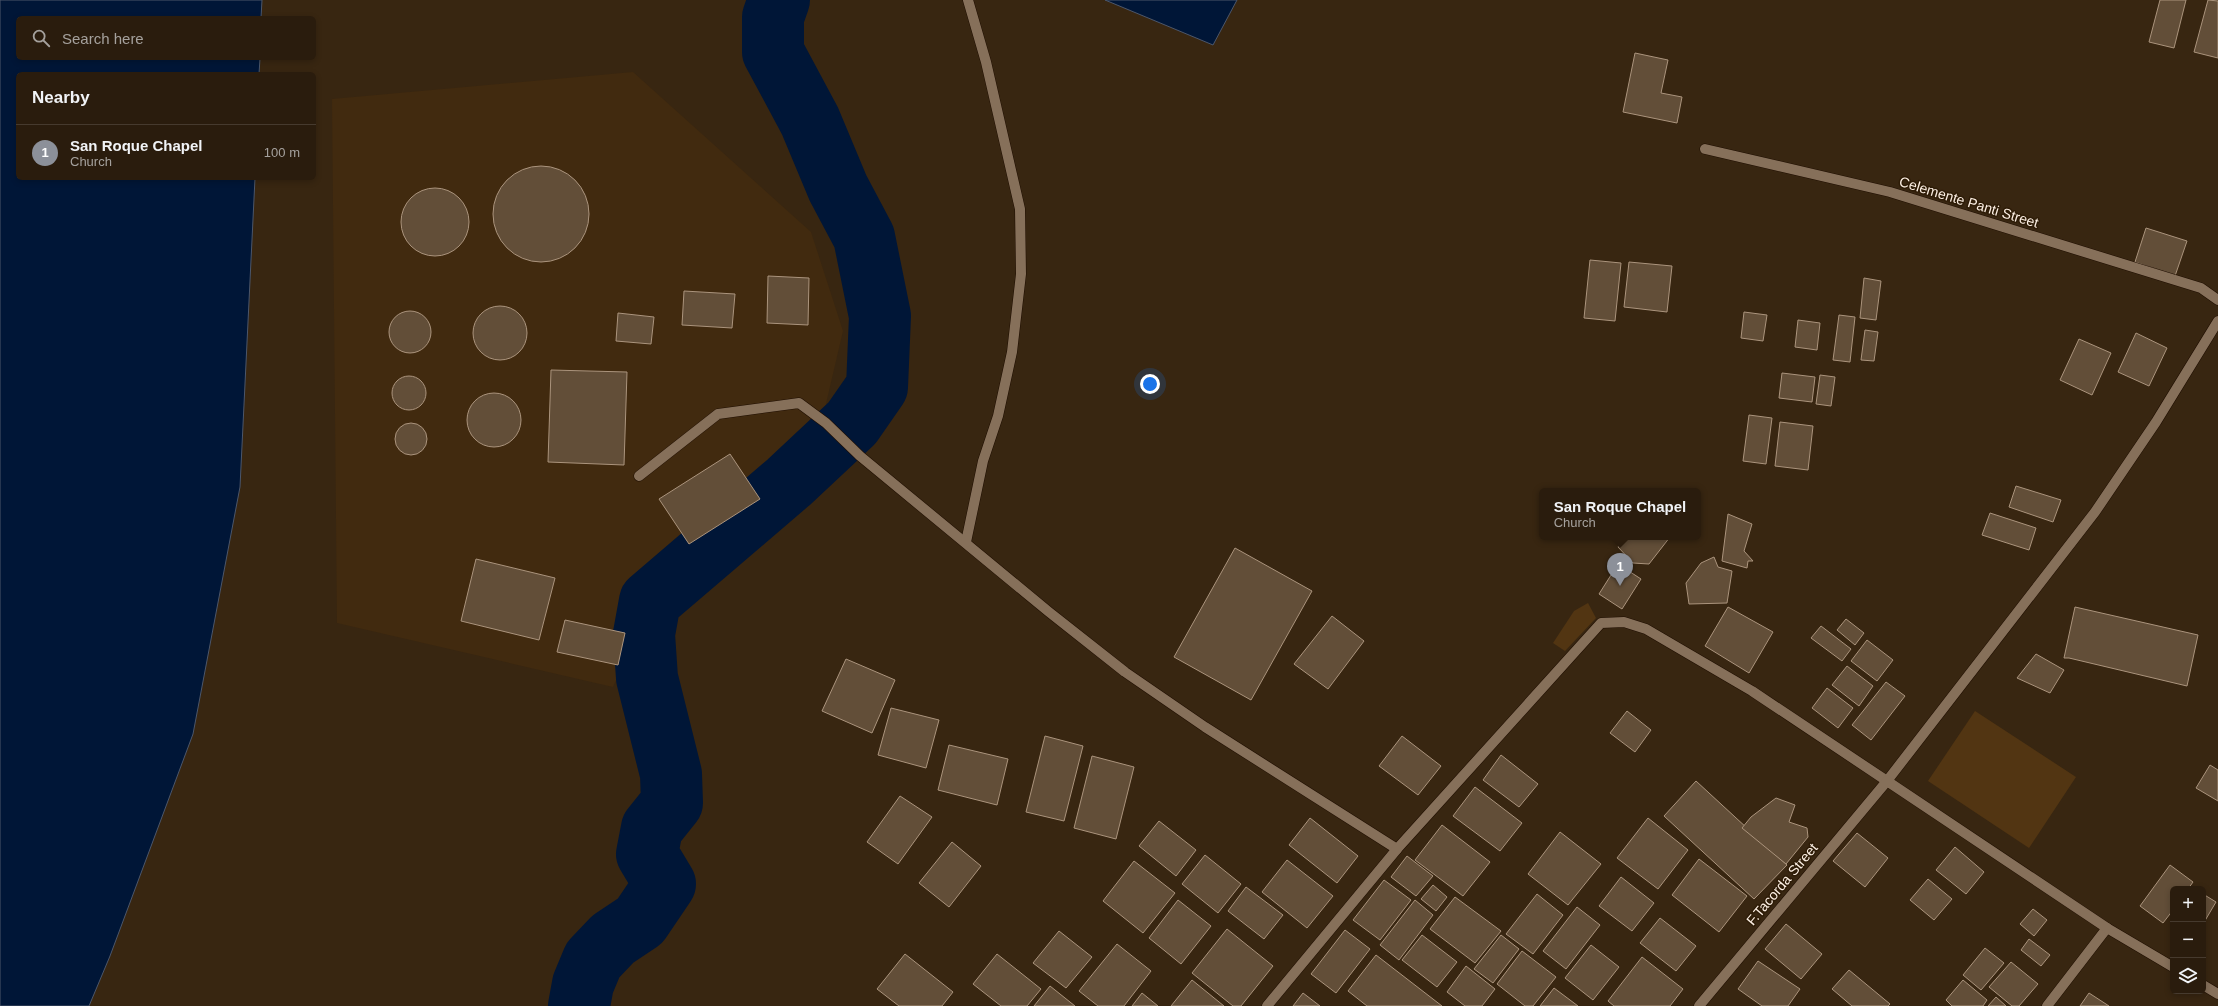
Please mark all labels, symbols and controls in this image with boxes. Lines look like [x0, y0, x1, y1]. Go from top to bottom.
search box [16, 16, 316, 60]
icon: search [30, 27, 52, 49]
text: Search here [62, 30, 144, 47]
text: Nearby [32, 88, 90, 107]
text: San Roque Chapel [70, 137, 203, 154]
text: 1 [41, 145, 49, 160]
text: 100 m [264, 145, 300, 160]
text: Church [70, 154, 112, 169]
street label: Celemente Panti Street [1897, 173, 2041, 231]
your location [1140, 374, 1160, 394]
popup [1539, 488, 1701, 540]
text: San Roque Chapel [1554, 498, 1686, 515]
text: Church [1554, 515, 1596, 530]
pin: 1 [1607, 553, 1633, 586]
street label: F.Tacorda Street [1743, 840, 1821, 928]
map controls [2170, 886, 2206, 994]
button: + [2170, 886, 2206, 922]
button: − [2170, 922, 2206, 958]
button: layers [2170, 958, 2206, 994]

